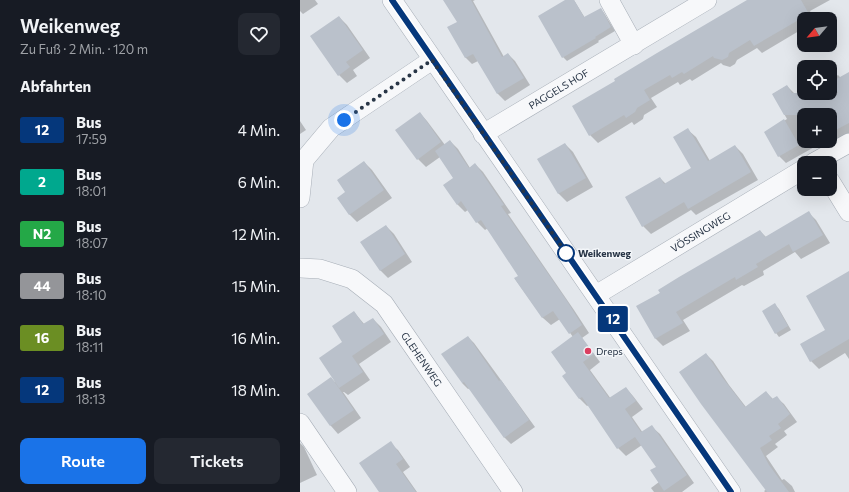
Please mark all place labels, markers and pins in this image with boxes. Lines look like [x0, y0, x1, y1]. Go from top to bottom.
marker: Weikenweg [557, 244, 575, 262]
place label: Weikenweg [578, 247, 632, 259]
place label: Dreps [596, 345, 623, 357]
marker: Dreps [583, 346, 593, 356]

